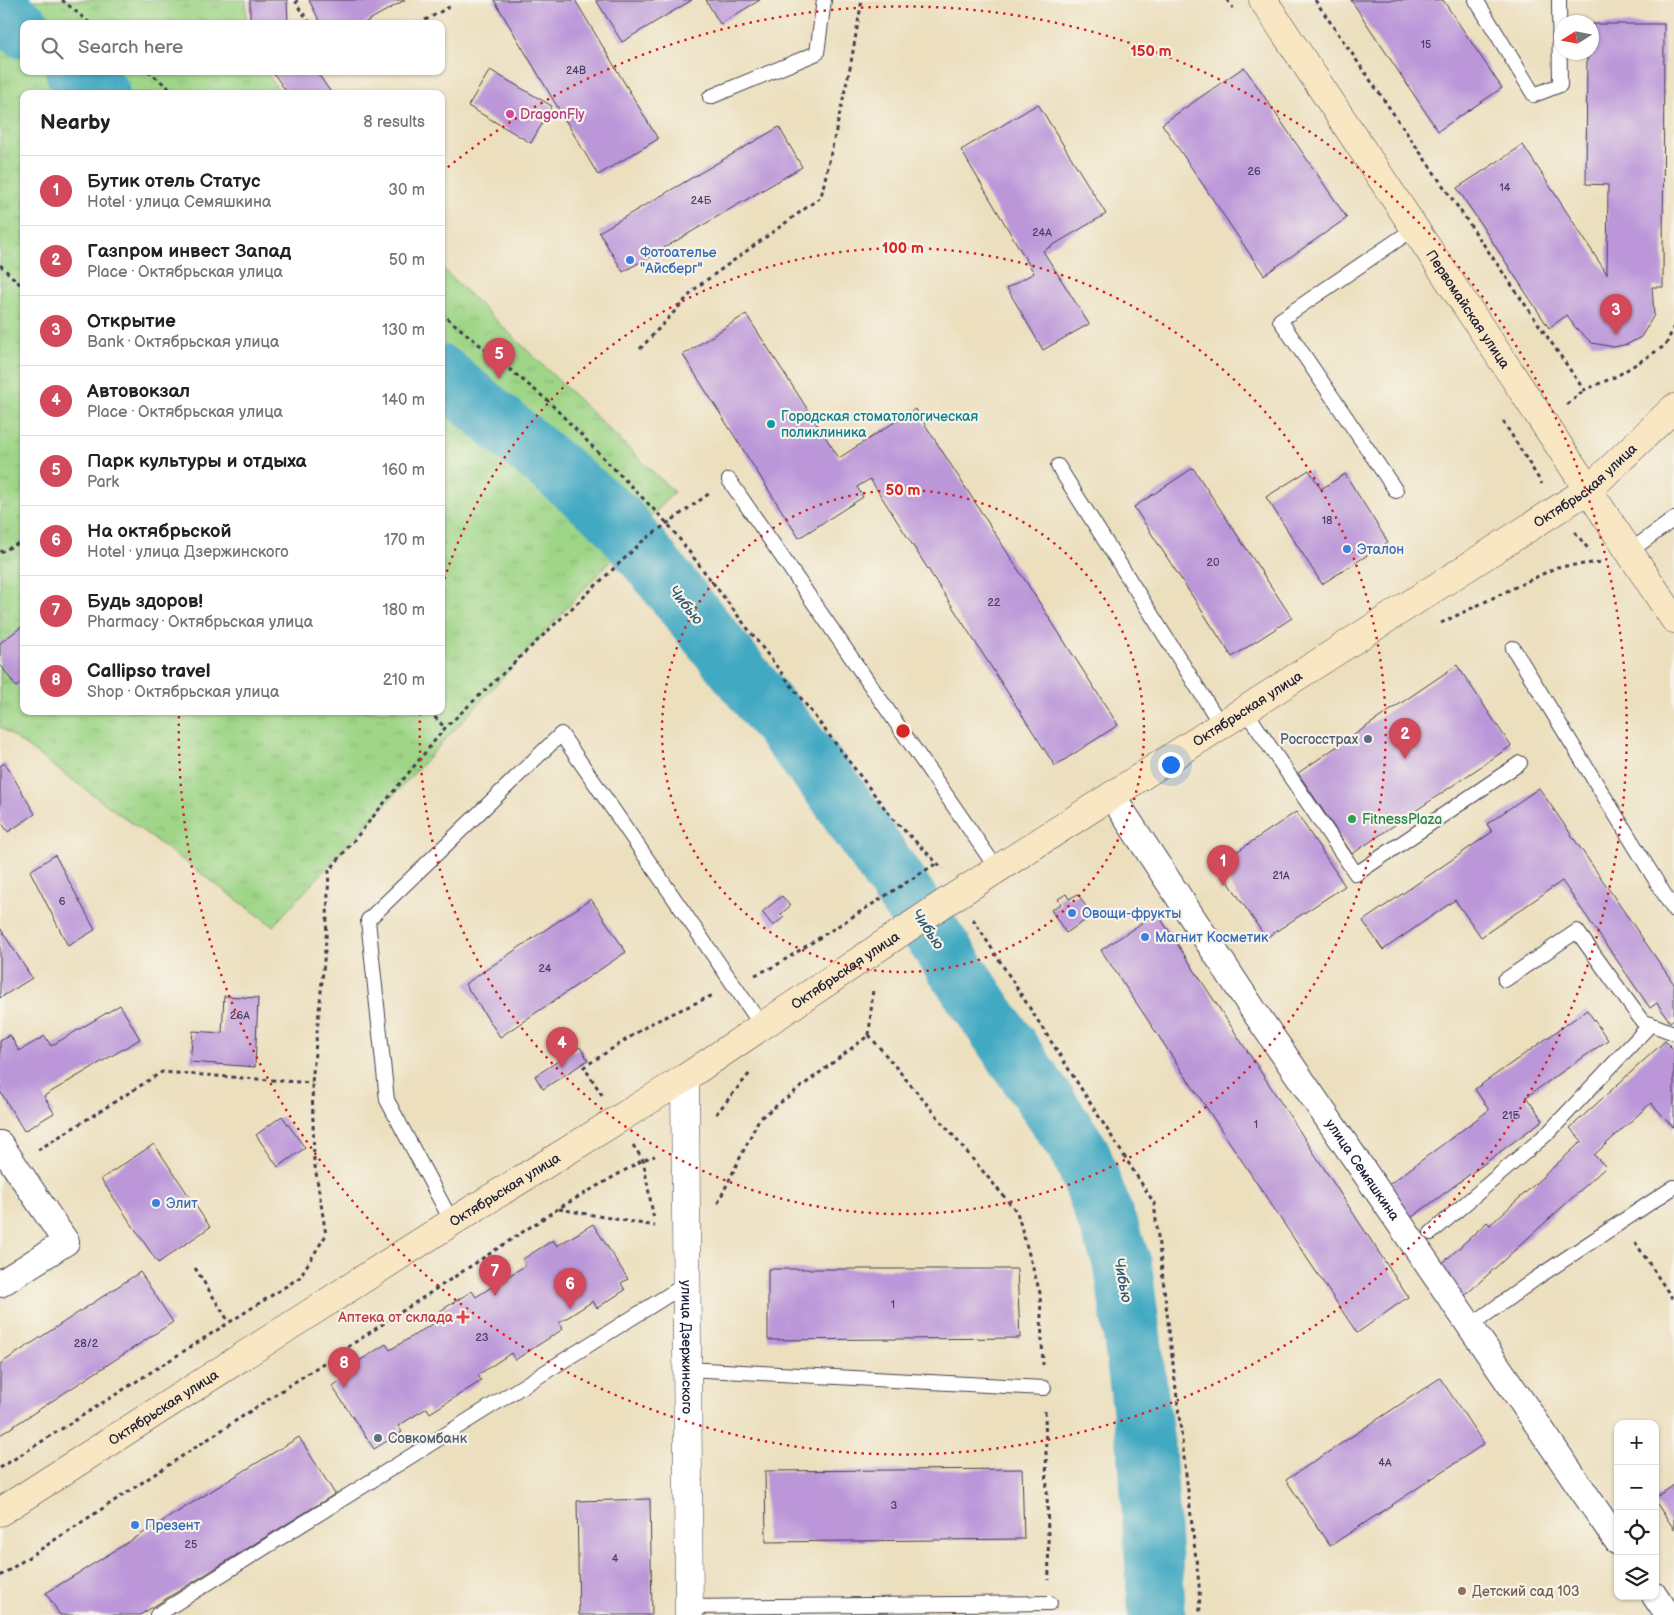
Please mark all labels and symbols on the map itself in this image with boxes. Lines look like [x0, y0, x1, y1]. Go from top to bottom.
north arrow [1554, 15, 1599, 60]
house number: 15 [1421, 38, 1431, 51]
text: 150 m [1130, 42, 1172, 61]
house number: 24В [566, 64, 586, 77]
place label: DragonFly [520, 106, 585, 123]
marker: DragonFly [504, 108, 516, 120]
house number: 26 [1247, 165, 1261, 178]
house number: 14 [1500, 181, 1511, 194]
house number: 24Б [691, 194, 712, 207]
house number: 24А [1032, 226, 1052, 239]
text: 100 m [882, 239, 924, 258]
place label: Фотоателье "Айсберг" [640, 244, 717, 277]
street label: Первомайская улица [1422, 247, 1514, 373]
marker: Фотоателье "Айсберг" [624, 254, 636, 266]
pin: 3 [1600, 294, 1632, 335]
pin: 5 [483, 338, 515, 379]
place label: Городская стоматологическая поликлиника [781, 408, 979, 441]
marker: Городская стоматологическая поликлиника [765, 418, 777, 430]
street label: Октябрьская улица [1530, 440, 1641, 531]
text: 50 m [886, 481, 921, 500]
house number: 18 [1322, 514, 1332, 527]
place label: Эталон [1357, 541, 1404, 558]
marker: Эталон [1341, 543, 1353, 555]
house number: 20 [1207, 556, 1220, 569]
water label: Чибью [664, 582, 707, 629]
house number: 22 [988, 596, 1001, 609]
street label: Октябрьская улица [1190, 667, 1306, 750]
pin: 2 [1389, 718, 1421, 759]
centre of rings [894, 722, 912, 740]
place label: Росгосстрах [1280, 731, 1359, 748]
marker: Росгосстрах [1362, 733, 1374, 745]
your location [1158, 752, 1184, 778]
place label: FitnessPlaza [1362, 811, 1442, 828]
marker: FitnessPlaza [1346, 813, 1358, 825]
pin: 1 [1207, 845, 1239, 886]
house number: 21А [1272, 869, 1290, 882]
house number: 6 [59, 895, 66, 908]
water label: Чибью [907, 905, 948, 953]
place label: Овощи-фрукты [1082, 905, 1181, 922]
marker: Овощи-фрукты [1066, 907, 1078, 919]
street label: Октябрьская улица [788, 928, 903, 1013]
place label: Магнит Косметик [1155, 929, 1269, 946]
marker: Магнит Косметик [1139, 931, 1151, 943]
house number: 24 [538, 962, 552, 975]
house number: 26А [230, 1009, 250, 1022]
pin: 4 [546, 1027, 578, 1068]
house number: 21Б [1502, 1109, 1520, 1122]
street label: улица Семяшкина [1322, 1116, 1403, 1224]
house number: 1 [1254, 1118, 1258, 1131]
street label: Октябрьская улица [446, 1149, 564, 1230]
place label: Элит [166, 1195, 198, 1212]
marker: Элит [150, 1197, 162, 1209]
pin: 7 [479, 1255, 511, 1296]
water label: Чибью [1109, 1256, 1136, 1304]
pin: 6 [554, 1268, 586, 1309]
street label: улица Дзержинского [678, 1280, 696, 1414]
house number: 1 [891, 1298, 895, 1311]
place label: Аптека от склада [337, 1309, 454, 1326]
marker: Аптека от склада [457, 1311, 469, 1323]
house number: 23 [475, 1331, 489, 1344]
house number: 28/2 [74, 1337, 99, 1350]
pin: 8 [328, 1347, 360, 1388]
street label: Октябрьская улица [105, 1366, 222, 1449]
place label: Совкомбанк [388, 1430, 468, 1447]
marker: Совкомбанк [372, 1432, 384, 1444]
house number: 4А [1378, 1456, 1392, 1469]
house number: 3 [891, 1499, 898, 1512]
place label: Презент [145, 1517, 201, 1534]
marker: Презент [129, 1519, 141, 1531]
house number: 25 [185, 1538, 197, 1551]
house number: 4 [612, 1552, 619, 1565]
place label: Детский сад 103 [1472, 1583, 1580, 1600]
marker: Детский сад 103 [1456, 1585, 1468, 1597]

